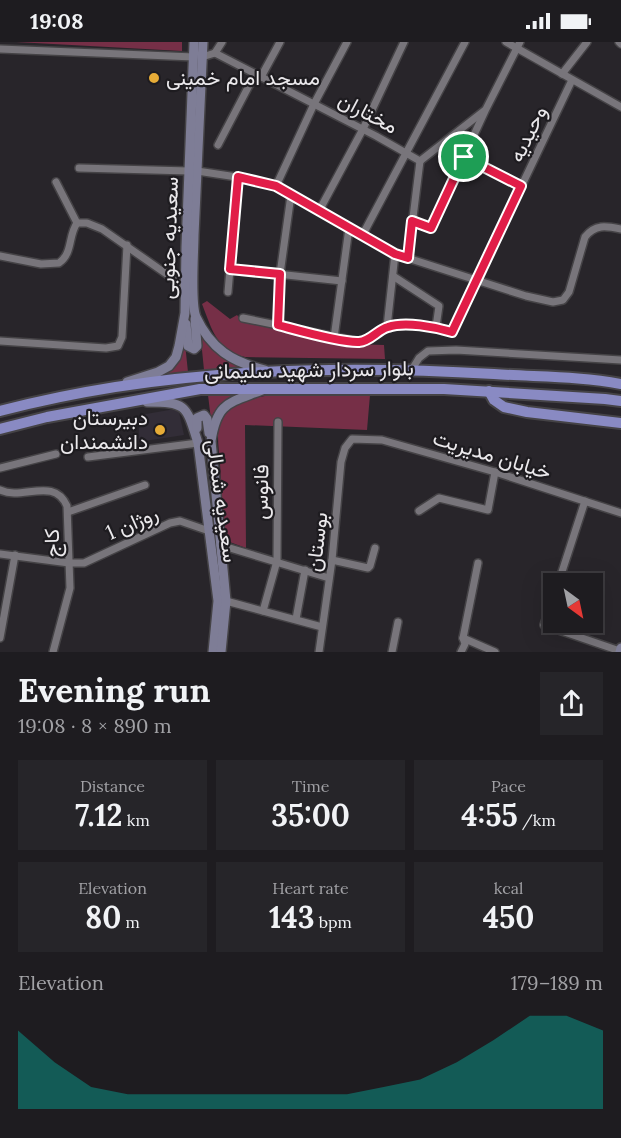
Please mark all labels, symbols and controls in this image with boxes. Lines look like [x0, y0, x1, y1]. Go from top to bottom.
text: 19:08 [30, 7, 84, 35]
place label: مسجد امام خمینی [166, 64, 320, 92]
marker: مسجد امام خمینی [147, 71, 161, 85]
street label: مختاران [334, 86, 403, 139]
street label: وحیدیه [502, 101, 553, 166]
pin [438, 131, 489, 182]
icon: arrive [447, 140, 480, 173]
street label: سعیدیه جنوبی [153, 176, 184, 300]
street label: بلوار سردار شهید سلیمانی [204, 354, 414, 385]
place label: دبیرستان دانشمندان [60, 404, 148, 455]
marker: دبیرستان دانشمندان [153, 423, 167, 437]
street label: خیابان مدیریت [430, 424, 555, 485]
street label: سعیدیه شمالی [200, 438, 244, 564]
street label: فانوس [247, 464, 274, 520]
street label: روژان 1 [101, 499, 162, 546]
street label: بوستان [299, 511, 334, 573]
street label: کاج [38, 528, 66, 558]
north arrow [543, 573, 603, 633]
map controls [543, 573, 603, 633]
text: Evening run [18, 669, 210, 711]
button: share [540, 672, 603, 735]
text: 19:08 · 8 × 890 m [18, 713, 172, 738]
text: Distance [80, 776, 145, 796]
text: Time [292, 776, 329, 796]
text: Pace [491, 776, 526, 796]
text: 7.12 [75, 796, 123, 834]
text: 35:00 [271, 796, 350, 834]
text: 4:55 [461, 796, 518, 834]
text: km [123, 810, 150, 830]
text: /km [518, 810, 556, 830]
text: Elevation [78, 878, 147, 898]
text: Heart rate [272, 878, 349, 898]
text: kcal [494, 878, 523, 898]
text: 80 [85, 898, 121, 936]
text: 143 [269, 898, 315, 936]
text: 450 [483, 898, 534, 936]
text: m [121, 912, 140, 932]
text: bpm [315, 912, 352, 932]
text: Elevation [18, 970, 104, 995]
text: 179–189 m [511, 970, 603, 995]

